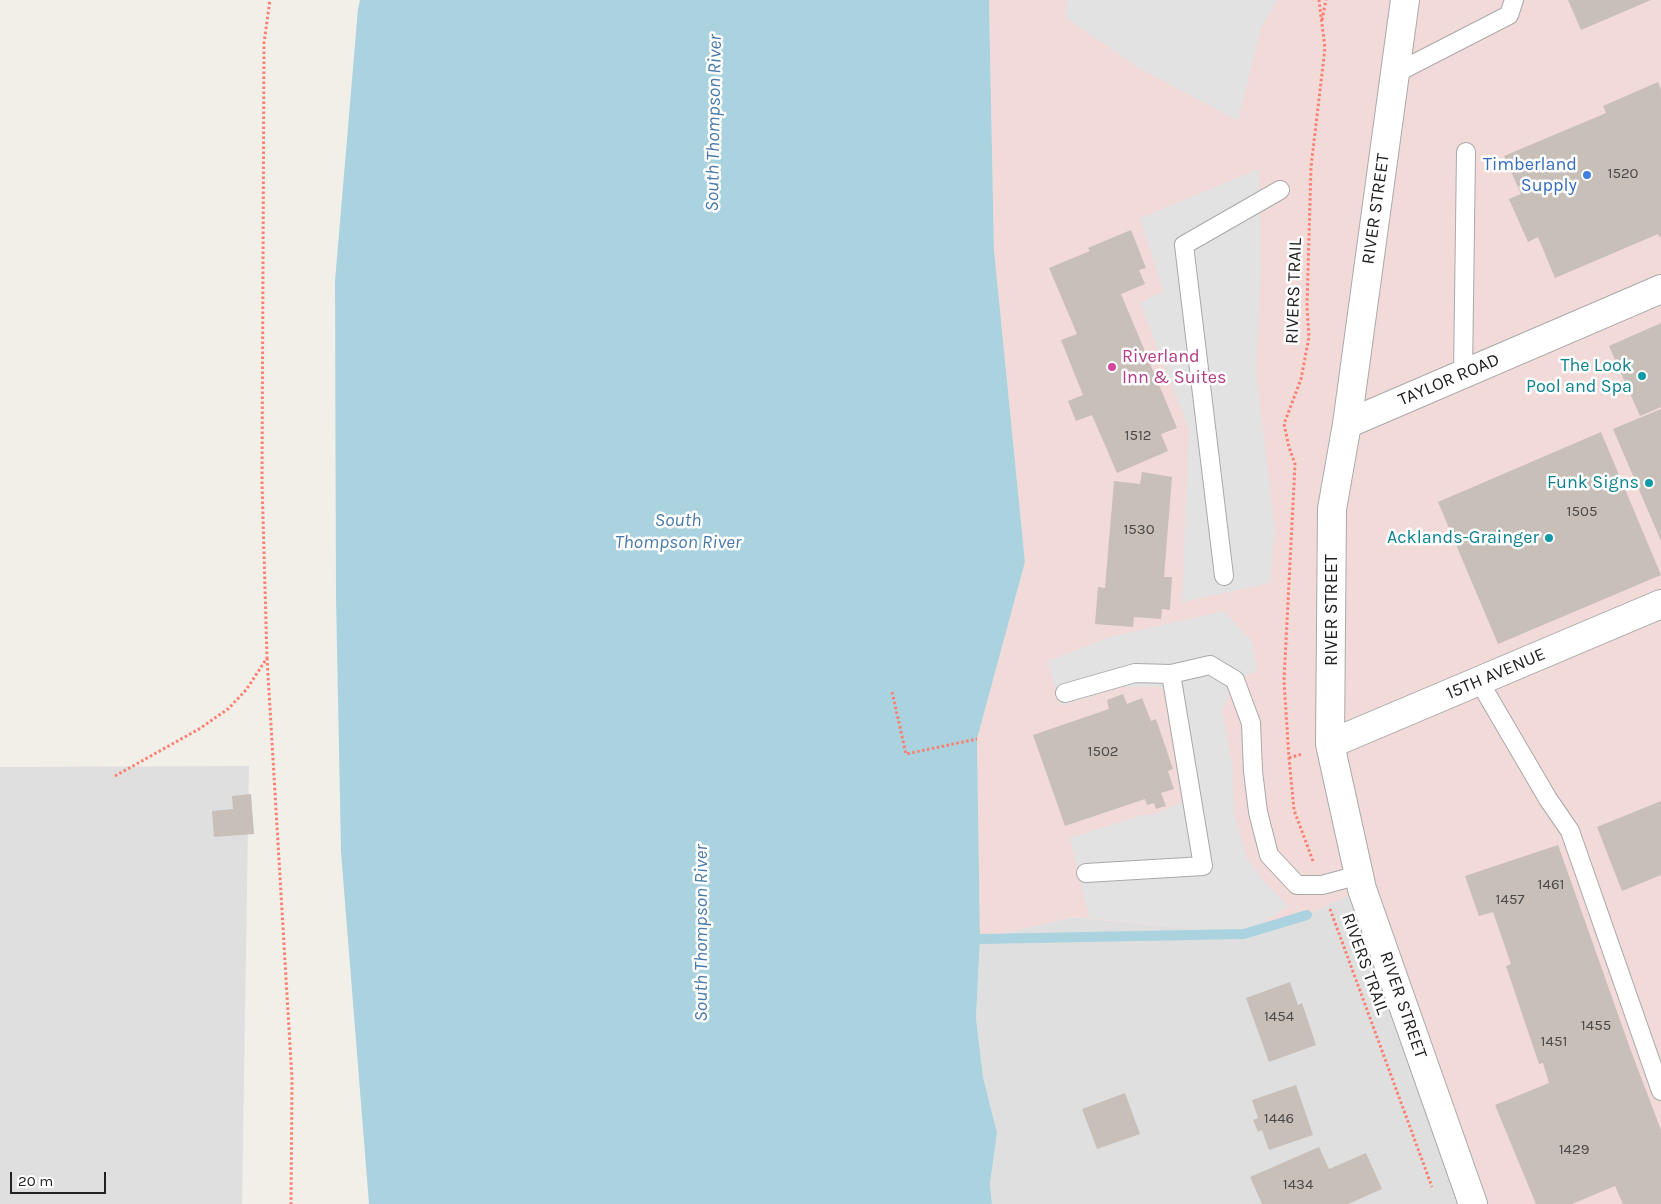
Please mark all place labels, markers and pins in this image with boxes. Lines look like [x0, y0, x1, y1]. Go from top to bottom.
place label: Timberland Supply [1483, 154, 1577, 196]
marker: Timberland Supply [1581, 169, 1593, 181]
place label: Riverland Inn & Suites [1122, 346, 1226, 388]
place label: The Look Pool and Spa [1526, 355, 1632, 398]
marker: Riverland Inn & Suites [1106, 361, 1118, 373]
marker: The Look Pool and Spa [1636, 370, 1648, 382]
place label: Funk Signs [1547, 472, 1639, 494]
marker: Funk Signs [1643, 477, 1655, 489]
place label: Acklands-Grainger [1387, 527, 1539, 549]
marker: Acklands-Grainger [1543, 532, 1555, 544]

